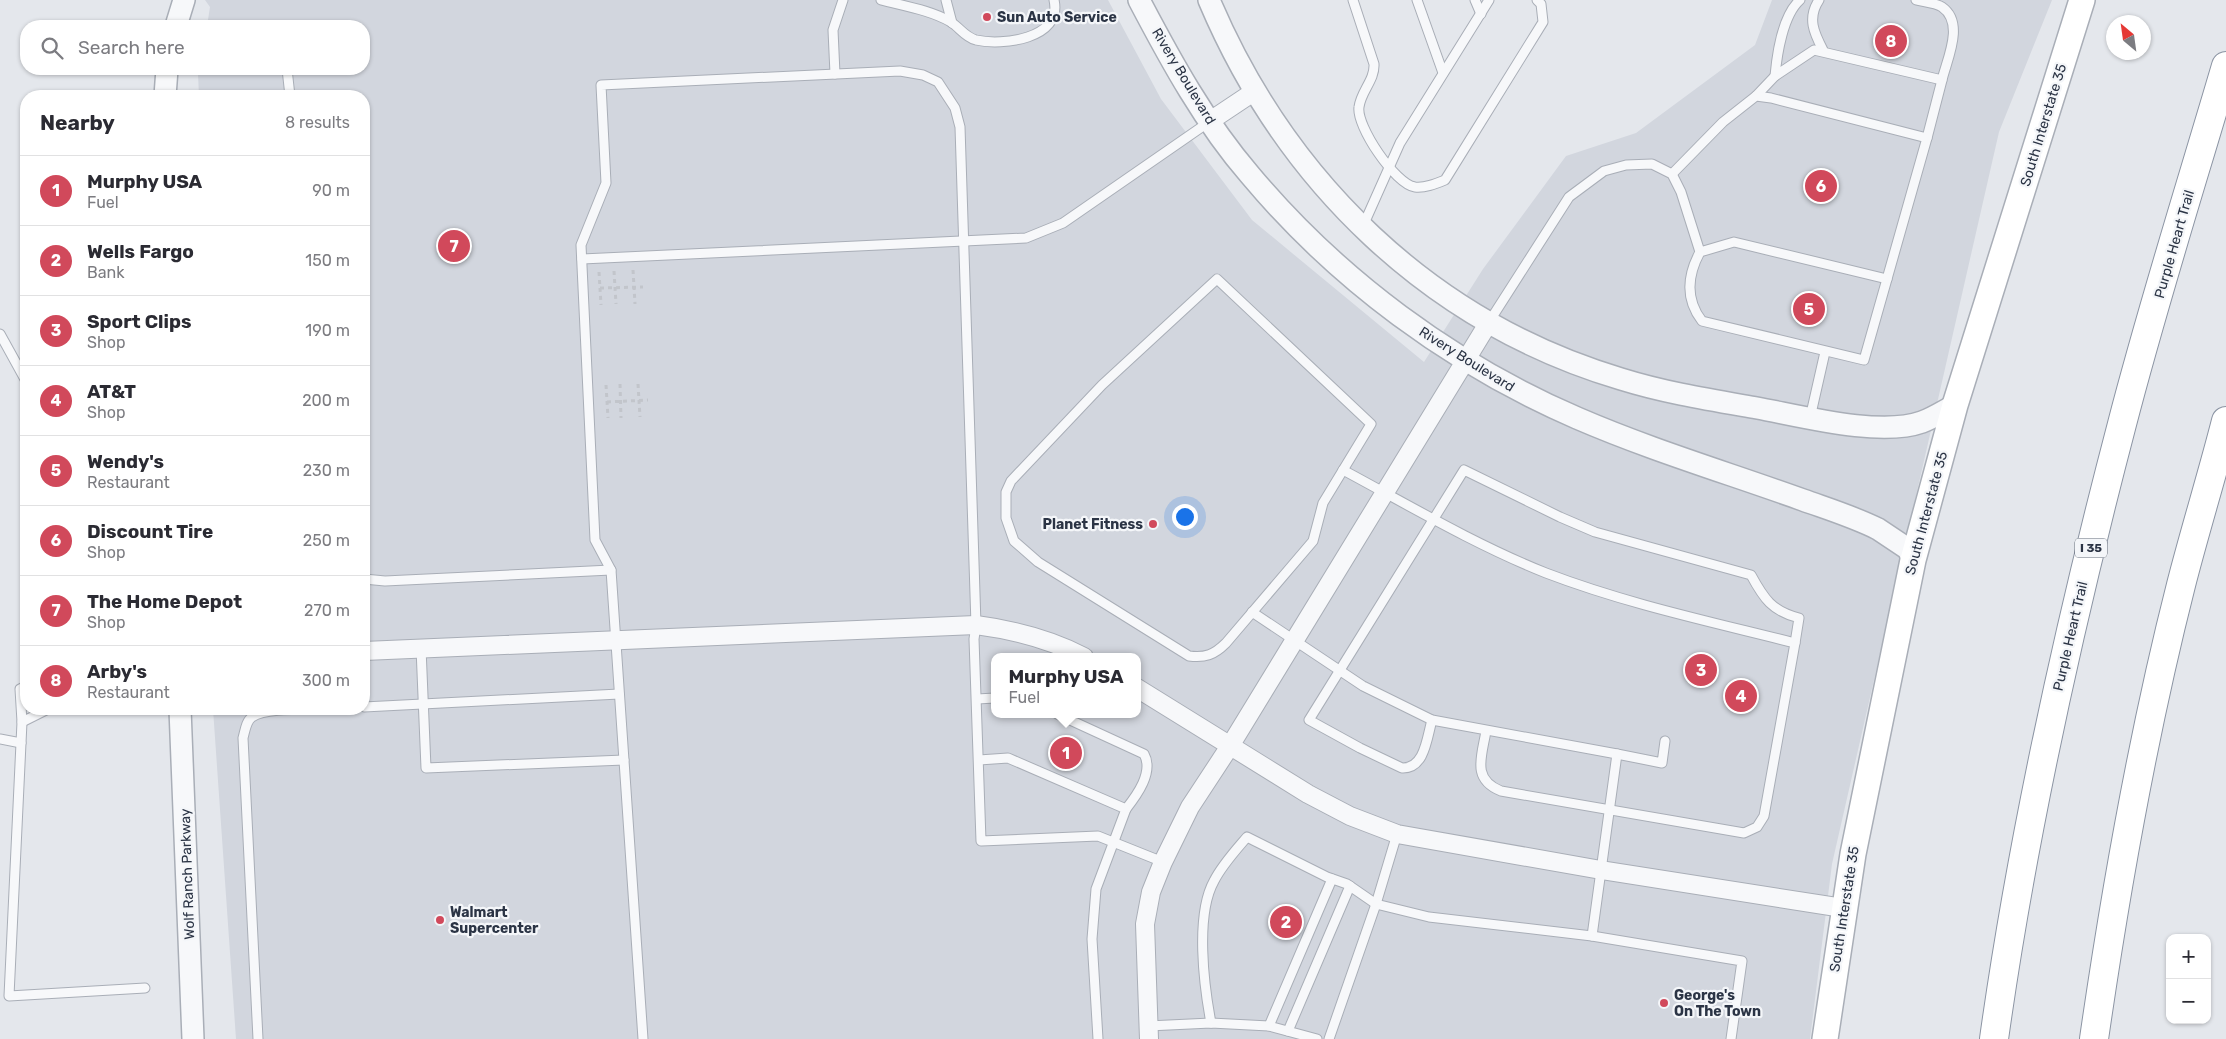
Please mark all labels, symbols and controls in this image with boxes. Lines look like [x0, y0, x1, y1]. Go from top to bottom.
place label: Sun Auto Service [997, 9, 1117, 26]
marker: Sun Auto Service [981, 11, 993, 23]
north arrow [2106, 15, 2151, 60]
search box [20, 20, 370, 75]
pin: 8 [1875, 22, 1907, 60]
street label: Rivery Boulevard [1148, 25, 1219, 128]
icon: search [38, 34, 66, 62]
text: Search here [78, 36, 185, 59]
street label: South Interstate 35 [2017, 62, 2070, 188]
text: Nearby [40, 110, 115, 135]
text: 8 results [285, 113, 350, 132]
pin: 6 [1805, 167, 1837, 205]
text: Murphy USA [87, 170, 202, 193]
text: 1 [52, 181, 60, 200]
text: 90 m [312, 181, 350, 200]
street label: Purple Heart Trail [2151, 188, 2198, 300]
text: Fuel [87, 193, 119, 212]
pin: 7 [438, 227, 470, 265]
text: Wells Fargo [87, 240, 194, 263]
text: 2 [51, 251, 61, 270]
text: 150 m [305, 251, 350, 270]
text: Bank [87, 263, 124, 282]
pin: 5 [1793, 290, 1825, 328]
text: Sport Clips [87, 310, 191, 333]
text: 3 [51, 321, 61, 340]
text: 190 m [305, 321, 350, 340]
street label: Rivery Boulevard [1416, 323, 1518, 396]
text: Shop [87, 333, 125, 352]
text: AT&T [87, 380, 136, 403]
text: 4 [51, 391, 61, 410]
text: 200 m [302, 391, 350, 410]
text: Shop [87, 403, 125, 422]
text: Wendy's [87, 450, 164, 473]
street label: South Interstate 35 [1902, 450, 1951, 577]
text: 5 [51, 461, 61, 480]
text: 230 m [303, 461, 350, 480]
text: Restaurant [87, 473, 170, 492]
your location [1172, 504, 1198, 530]
place label: Planet Fitness [1042, 516, 1143, 533]
marker: Planet Fitness [1147, 518, 1159, 530]
text: Discount Tire [87, 520, 213, 543]
text: 6 [51, 531, 61, 550]
text: 250 m [303, 531, 350, 550]
road number: I 35 [2075, 538, 2107, 558]
text: Shop [87, 543, 125, 562]
street label: Purple Heart Trail [2050, 580, 2091, 693]
text: The Home Depot [87, 590, 242, 613]
text: 7 [51, 601, 61, 620]
text: 270 m [304, 601, 350, 620]
text: Shop [87, 613, 125, 632]
pin: 3 [1685, 651, 1717, 689]
popup [991, 653, 1141, 718]
text: Arby's [87, 660, 147, 683]
text: Murphy USA [1008, 665, 1124, 688]
text: 8 [51, 671, 61, 690]
text: 300 m [302, 671, 350, 690]
pin: 4 [1725, 677, 1757, 715]
text: Restaurant [87, 683, 170, 702]
text: Fuel [1008, 688, 1040, 707]
pin: 1 [1050, 734, 1082, 772]
street label: Wolf Ranch Parkway [177, 808, 198, 940]
street label: South Interstate 35 [1826, 845, 1863, 973]
pin: 2 [1270, 903, 1302, 941]
place label: Walmart Supercenter [450, 904, 539, 937]
marker: Walmart Supercenter [434, 914, 446, 926]
map controls [2166, 934, 2211, 1024]
button: + [2166, 934, 2211, 979]
button: − [2166, 979, 2211, 1024]
place label: George's On The Town [1674, 987, 1761, 1020]
marker: George's On The Town [1658, 997, 1670, 1009]

